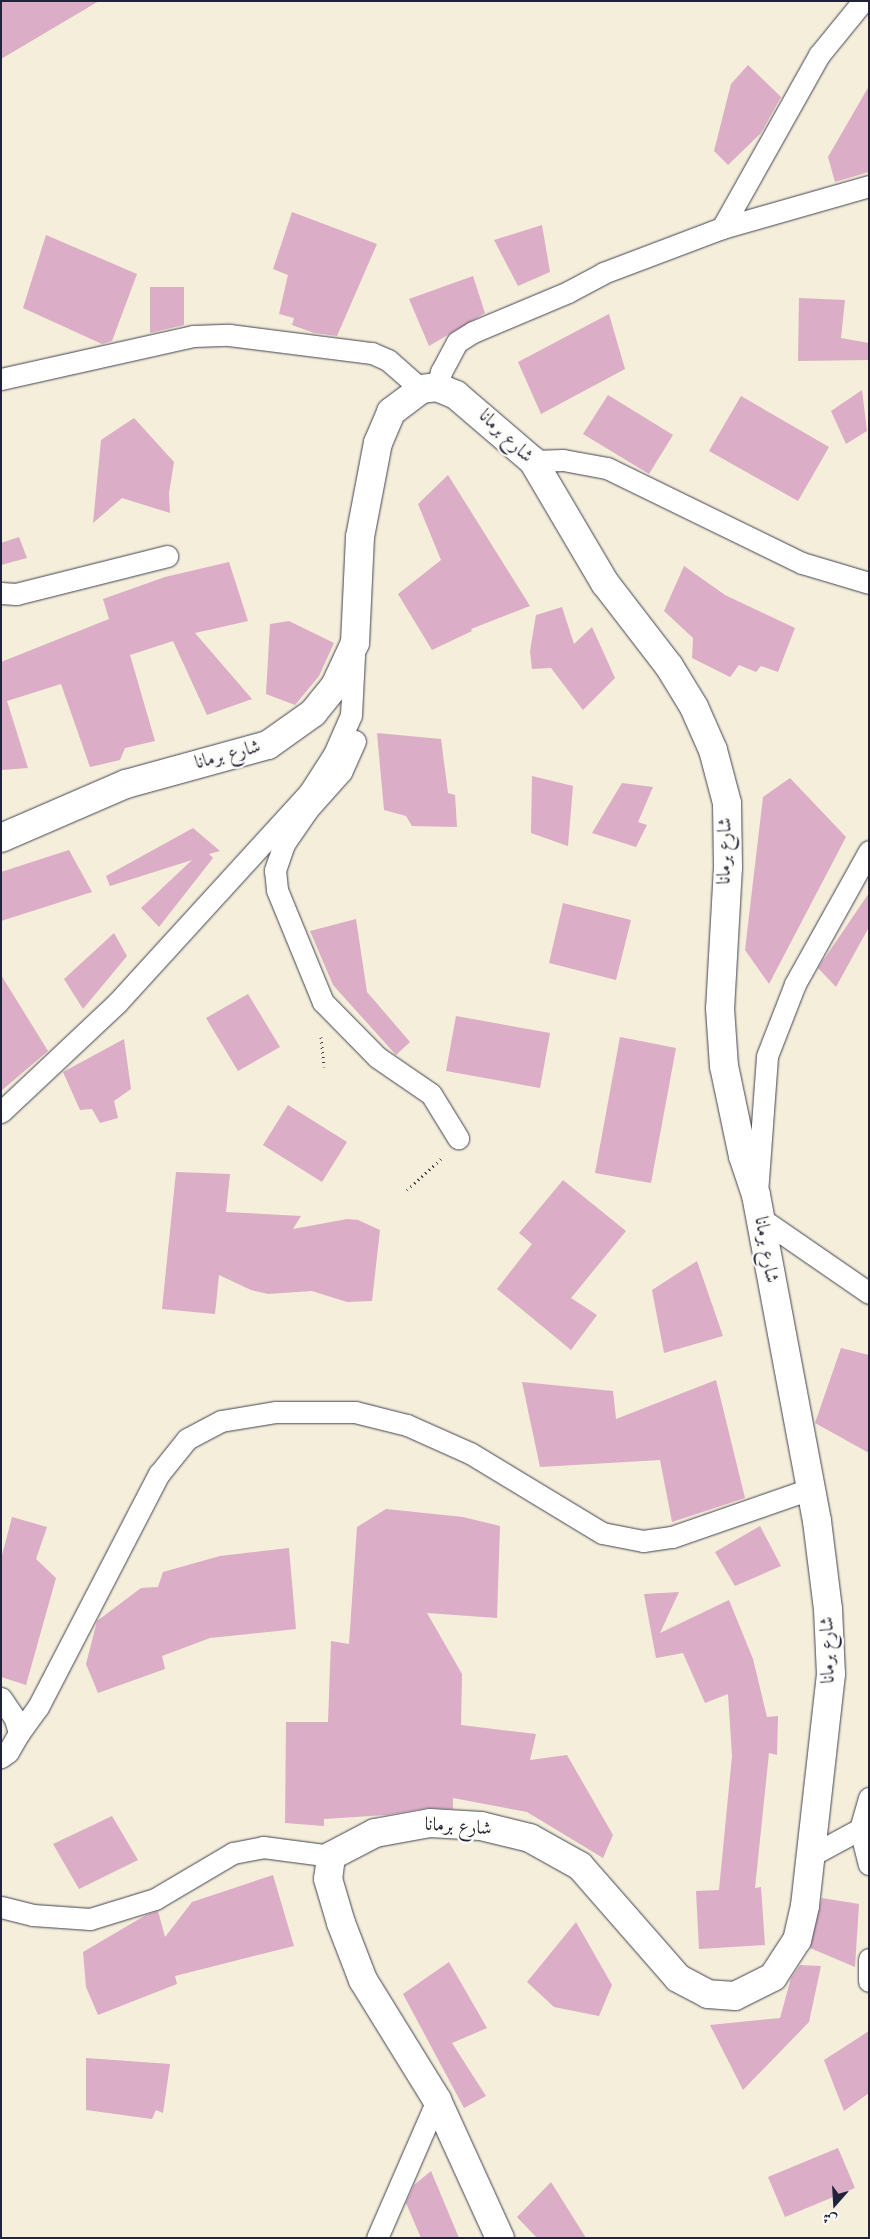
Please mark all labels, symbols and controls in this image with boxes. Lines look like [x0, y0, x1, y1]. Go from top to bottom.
street label: شارع برمانا [473, 406, 537, 468]
street label: شارع برمانا [193, 736, 263, 776]
street label: شارع برمانا [714, 817, 738, 885]
street label: شارع برمانا [748, 1215, 782, 1285]
street label: شارع برمانا [817, 1616, 841, 1684]
street label: شارع برمانا [424, 1814, 492, 1842]
north arrow [810, 2179, 860, 2229]
text: ش [821, 2209, 839, 2227]

